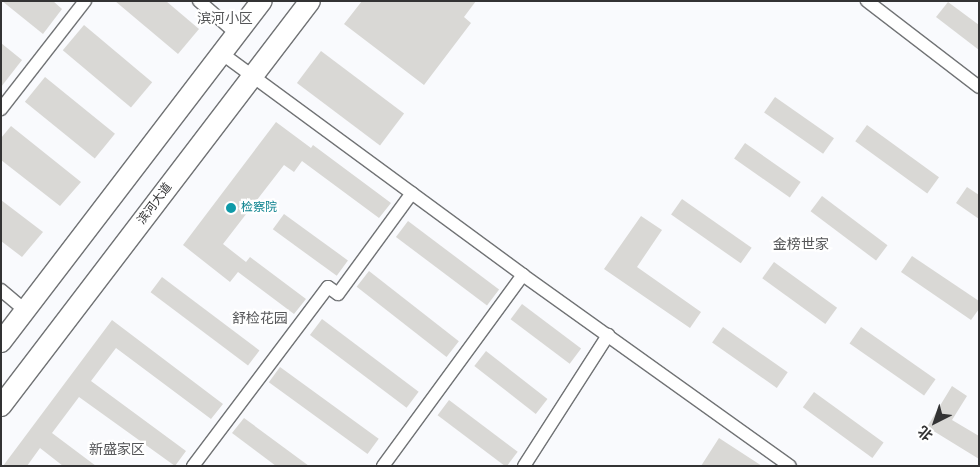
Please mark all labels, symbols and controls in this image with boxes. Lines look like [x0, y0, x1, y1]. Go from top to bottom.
district label: 滨河小区 [197, 10, 253, 26]
street label: 滨河大道 [135, 180, 175, 228]
place label: 检察院 [241, 201, 277, 215]
marker: 检察院 [225, 202, 237, 214]
district label: 金榜世家 [773, 236, 829, 252]
district label: 舒检花园 [232, 310, 288, 326]
north arrow [910, 397, 960, 447]
text: 北 [915, 423, 936, 444]
district label: 新盛家区 [89, 441, 145, 457]

